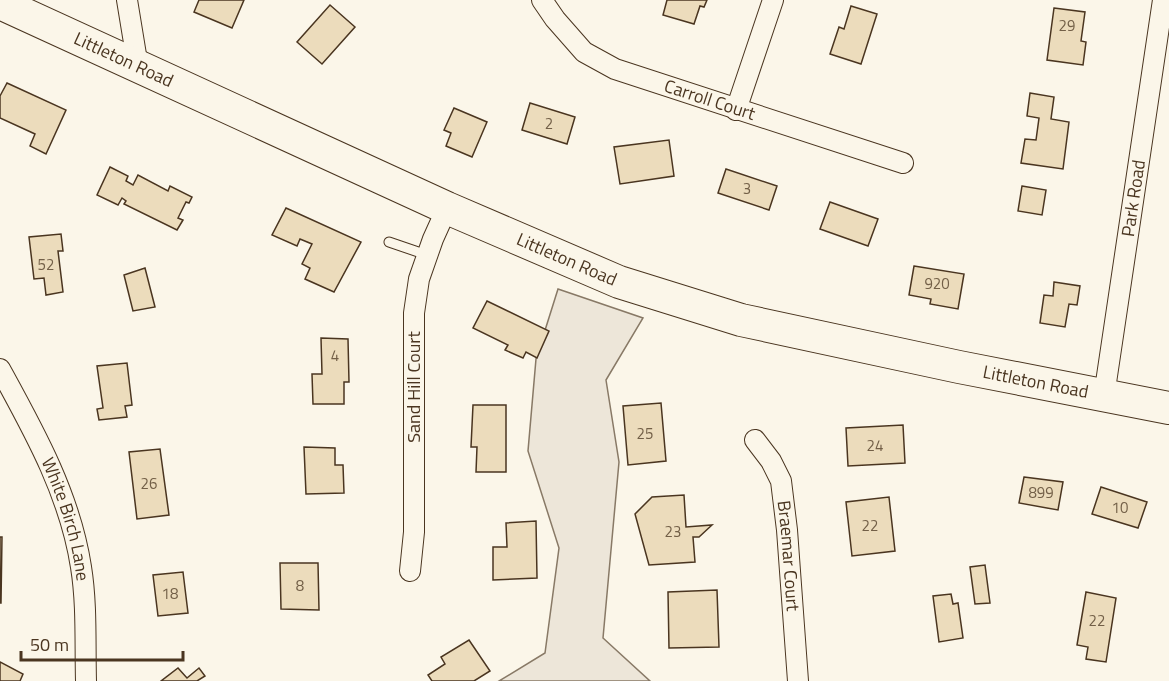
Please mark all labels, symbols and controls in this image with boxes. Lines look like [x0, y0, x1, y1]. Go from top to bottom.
house number: 29 [1059, 14, 1075, 37]
street label: Littleton Road [70, 25, 178, 94]
street label: Carroll Court [661, 72, 760, 127]
house number: 2 [545, 112, 553, 135]
street label: Park Road [1114, 158, 1152, 238]
house number: 3 [743, 177, 751, 200]
street label: Littleton Road [512, 225, 621, 293]
house number: 52 [38, 253, 54, 276]
house number: 920 [924, 272, 950, 295]
street label: Sand Hill Court [400, 331, 427, 443]
house number: 4 [331, 344, 339, 367]
street label: Littleton Road [981, 358, 1091, 405]
house number: 25 [637, 422, 653, 445]
house number: 24 [867, 434, 883, 457]
street label: White Birch Lane [35, 453, 97, 582]
house number: 26 [141, 472, 157, 495]
house number: 899 [1028, 481, 1054, 504]
house number: 10 [1112, 496, 1128, 519]
street label: Braemar Court [770, 499, 807, 613]
house number: 22 [862, 514, 878, 537]
house number: 23 [665, 520, 681, 543]
house number: 8 [296, 574, 304, 597]
house number: 18 [162, 582, 178, 605]
house number: 22 [1089, 609, 1105, 632]
scale bar [21, 624, 183, 662]
text: 50 m [30, 631, 69, 658]

